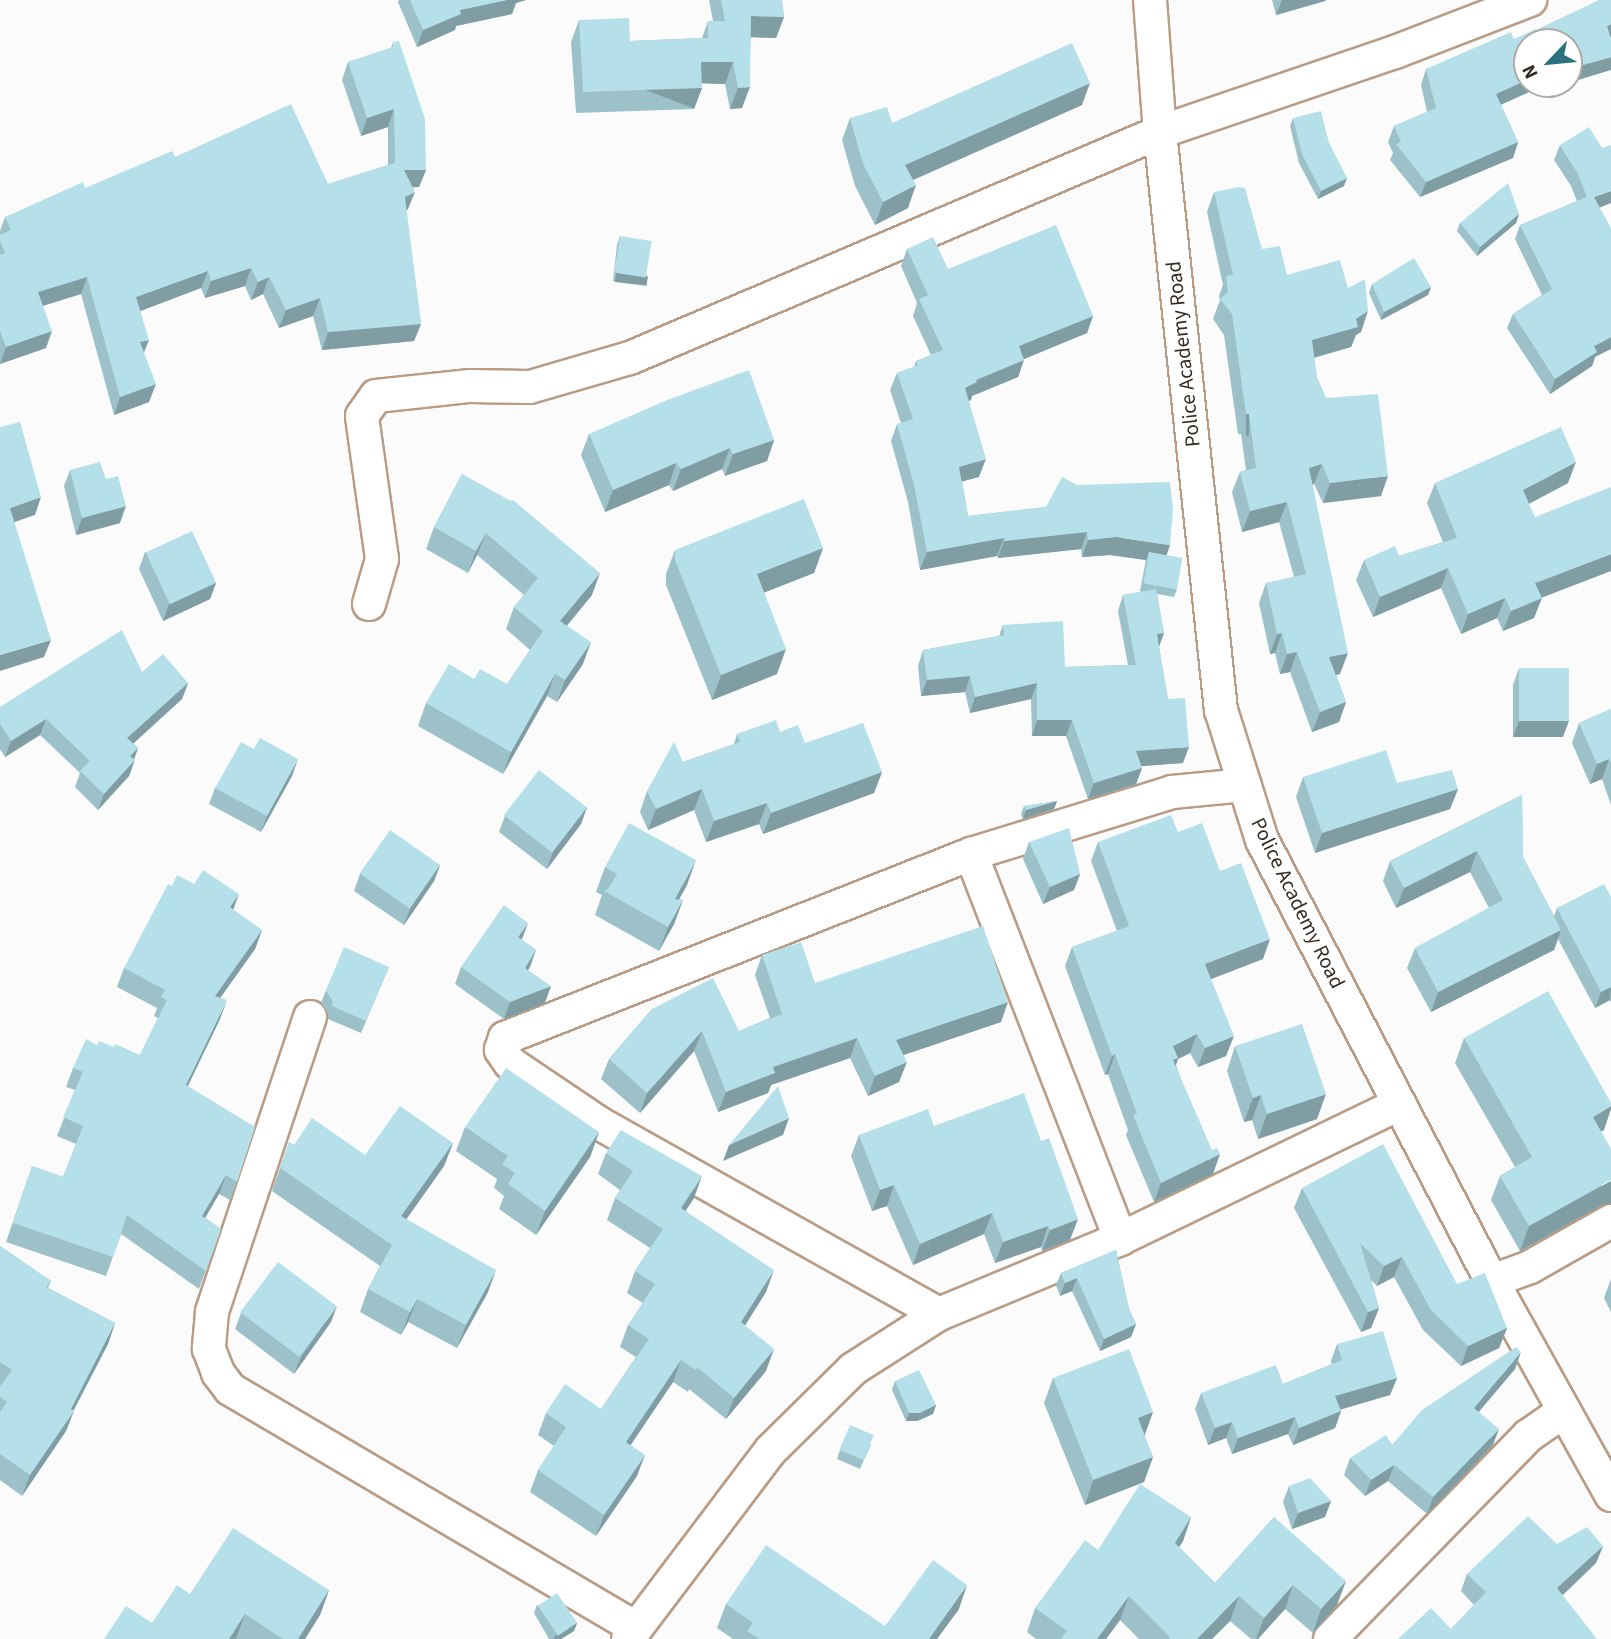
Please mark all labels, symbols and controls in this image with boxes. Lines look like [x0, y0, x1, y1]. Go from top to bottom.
north arrow [1513, 28, 1583, 98]
text: N [1516, 60, 1545, 83]
street label: Police Academy Road [1161, 260, 1205, 448]
street label: Police Academy Road [1246, 813, 1350, 993]

